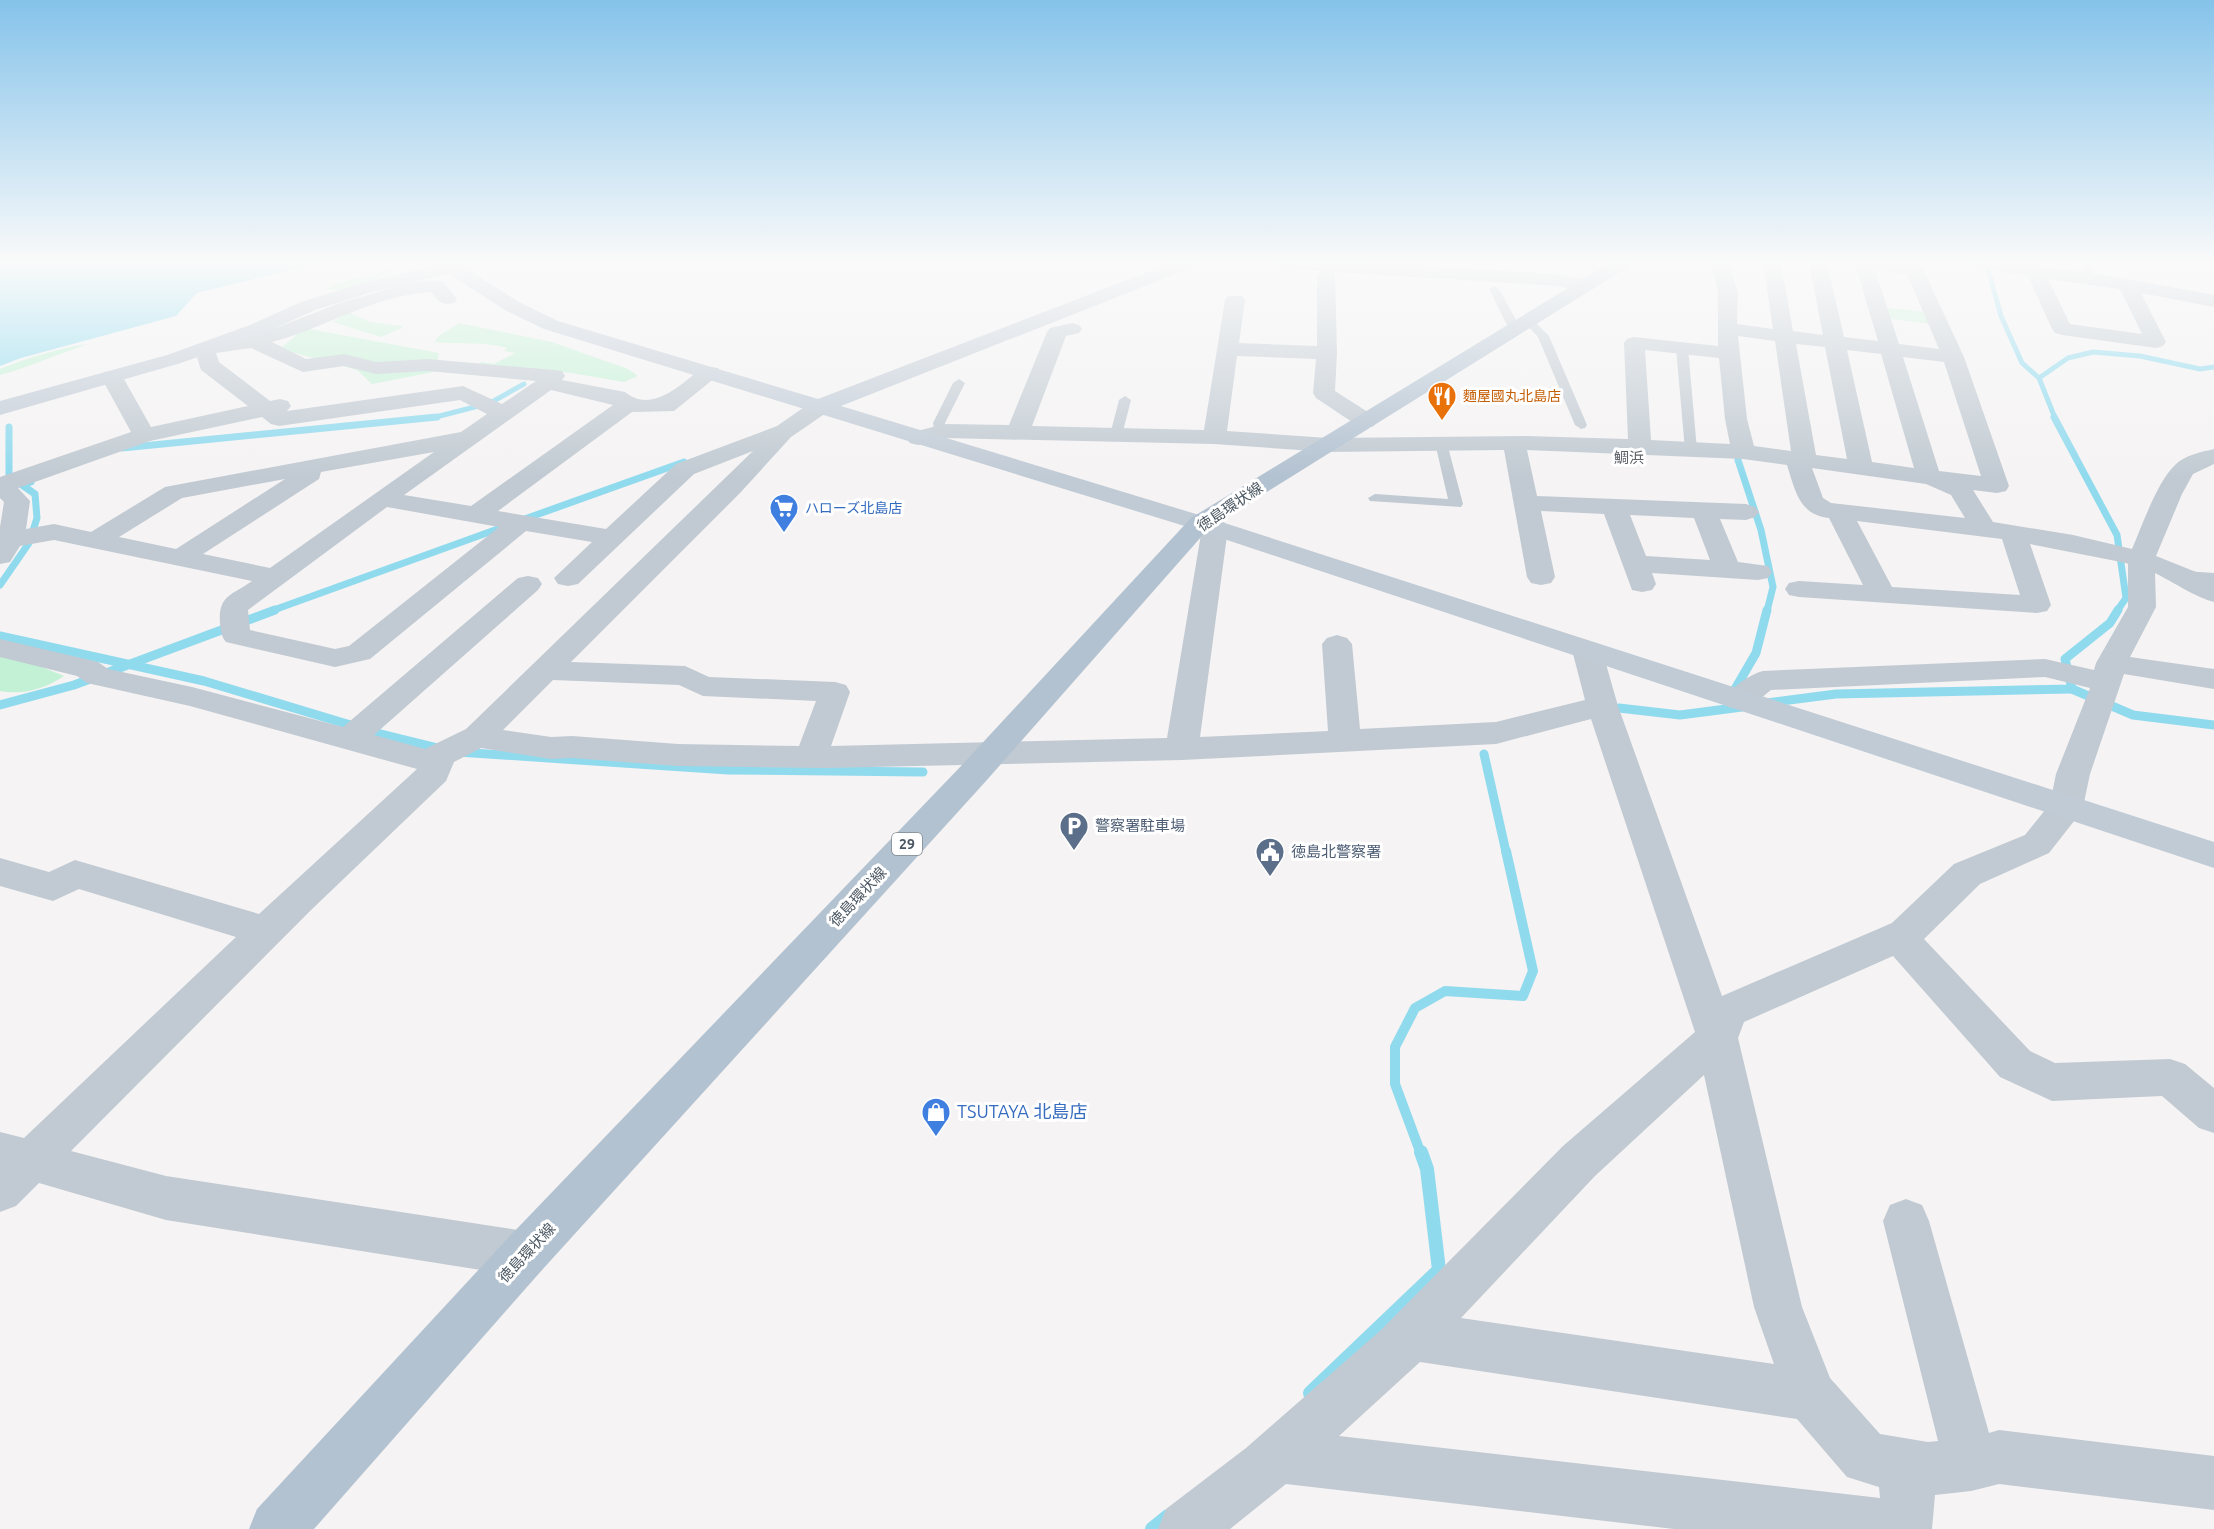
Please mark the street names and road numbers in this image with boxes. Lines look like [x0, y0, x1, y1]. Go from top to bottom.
street label: 徳島環状線 [1194, 479, 1266, 535]
road number: 29 [892, 833, 922, 855]
street label: 徳島環状線 [826, 863, 889, 930]
street label: 徳島環状線 [495, 1219, 558, 1286]

